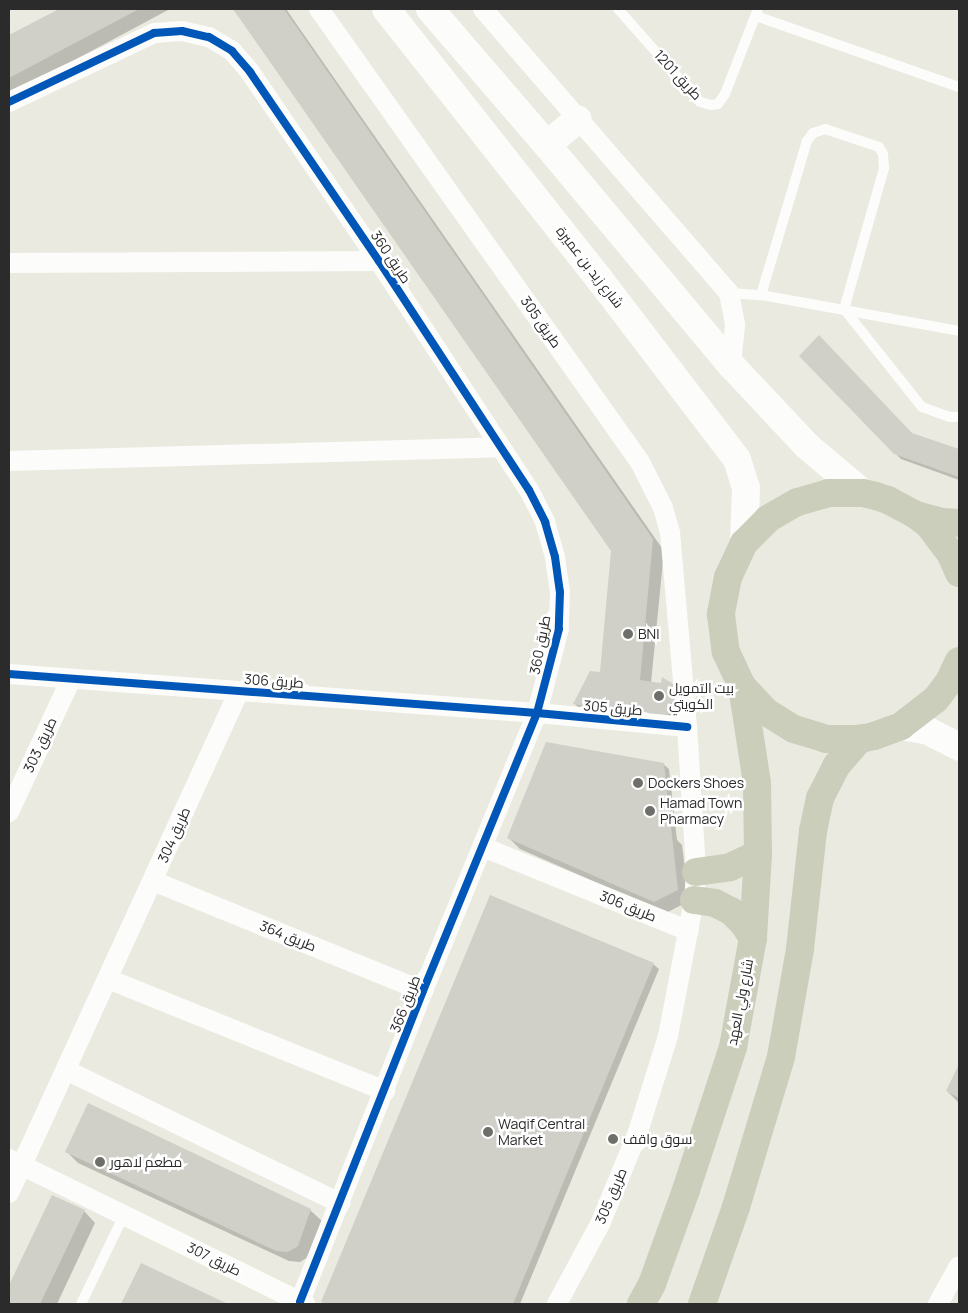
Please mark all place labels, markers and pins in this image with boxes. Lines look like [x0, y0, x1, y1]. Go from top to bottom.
place label: BNI [638, 626, 659, 642]
marker: BNI [622, 628, 634, 640]
place label: بيت التمويل الكويتي [669, 680, 734, 712]
marker: بيت التمويل الكويتي [653, 690, 665, 702]
place label: Dockers Shoes [648, 775, 744, 791]
marker: Dockers Shoes [632, 777, 644, 789]
place label: Hamad Town Pharmacy [660, 795, 742, 828]
marker: Hamad Town Pharmacy [644, 805, 656, 817]
place label: Waqif Central Market [498, 1116, 585, 1148]
marker: Waqif Central Market [482, 1126, 494, 1138]
place label: سوق واقف [623, 1131, 692, 1147]
marker: سوق واقف [607, 1133, 619, 1145]
place label: مطعم لاهور [110, 1154, 182, 1170]
marker: مطعم لاهور [94, 1156, 106, 1168]

